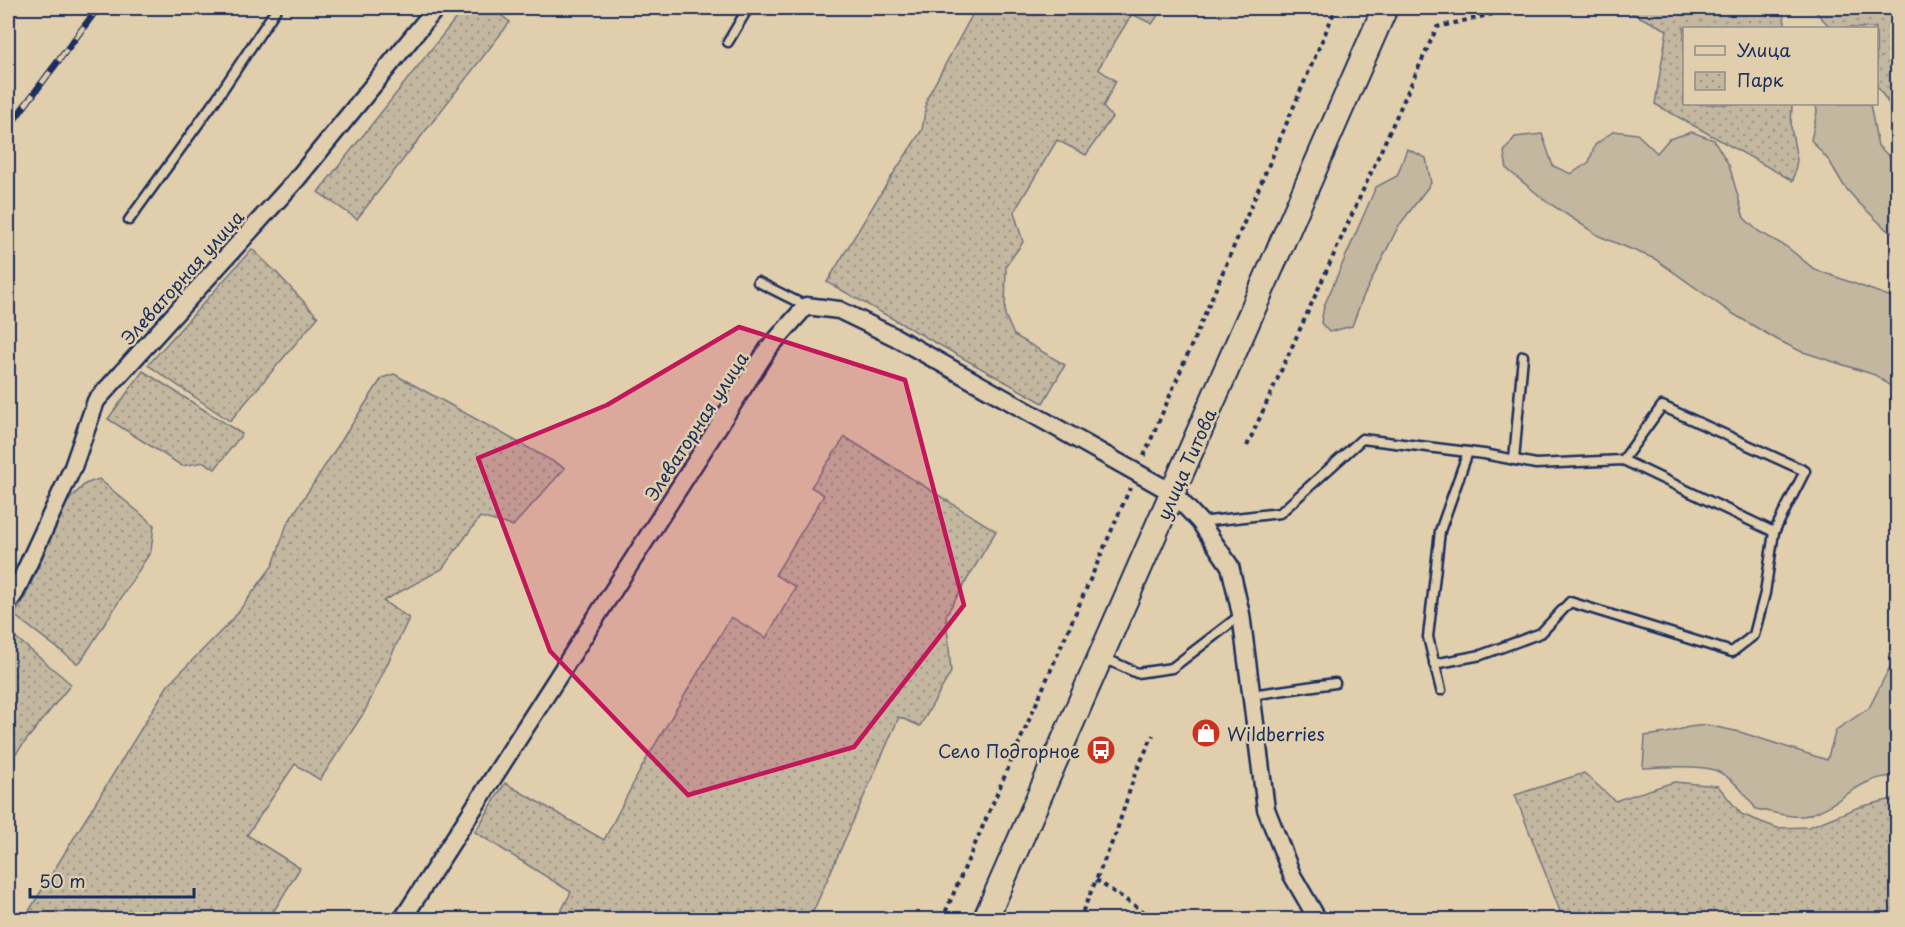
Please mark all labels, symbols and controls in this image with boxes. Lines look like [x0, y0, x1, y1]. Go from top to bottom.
legend [1683, 27, 1878, 105]
text: Улица [1737, 36, 1791, 63]
text: Парк [1737, 66, 1784, 93]
street label: Элеваторная улица [114, 203, 250, 350]
street label: Элеваторная улица [638, 346, 755, 506]
street label: улица Титова [1149, 403, 1223, 524]
shop icon: Wildberries [1190, 717, 1222, 749]
place label: Wildberries [1227, 720, 1325, 747]
bus stop icon: Село Подгорное [1085, 734, 1117, 766]
place label: Село Подгорное [938, 737, 1080, 764]
scale bar [30, 861, 194, 899]
text: 50 m [39, 867, 86, 894]

